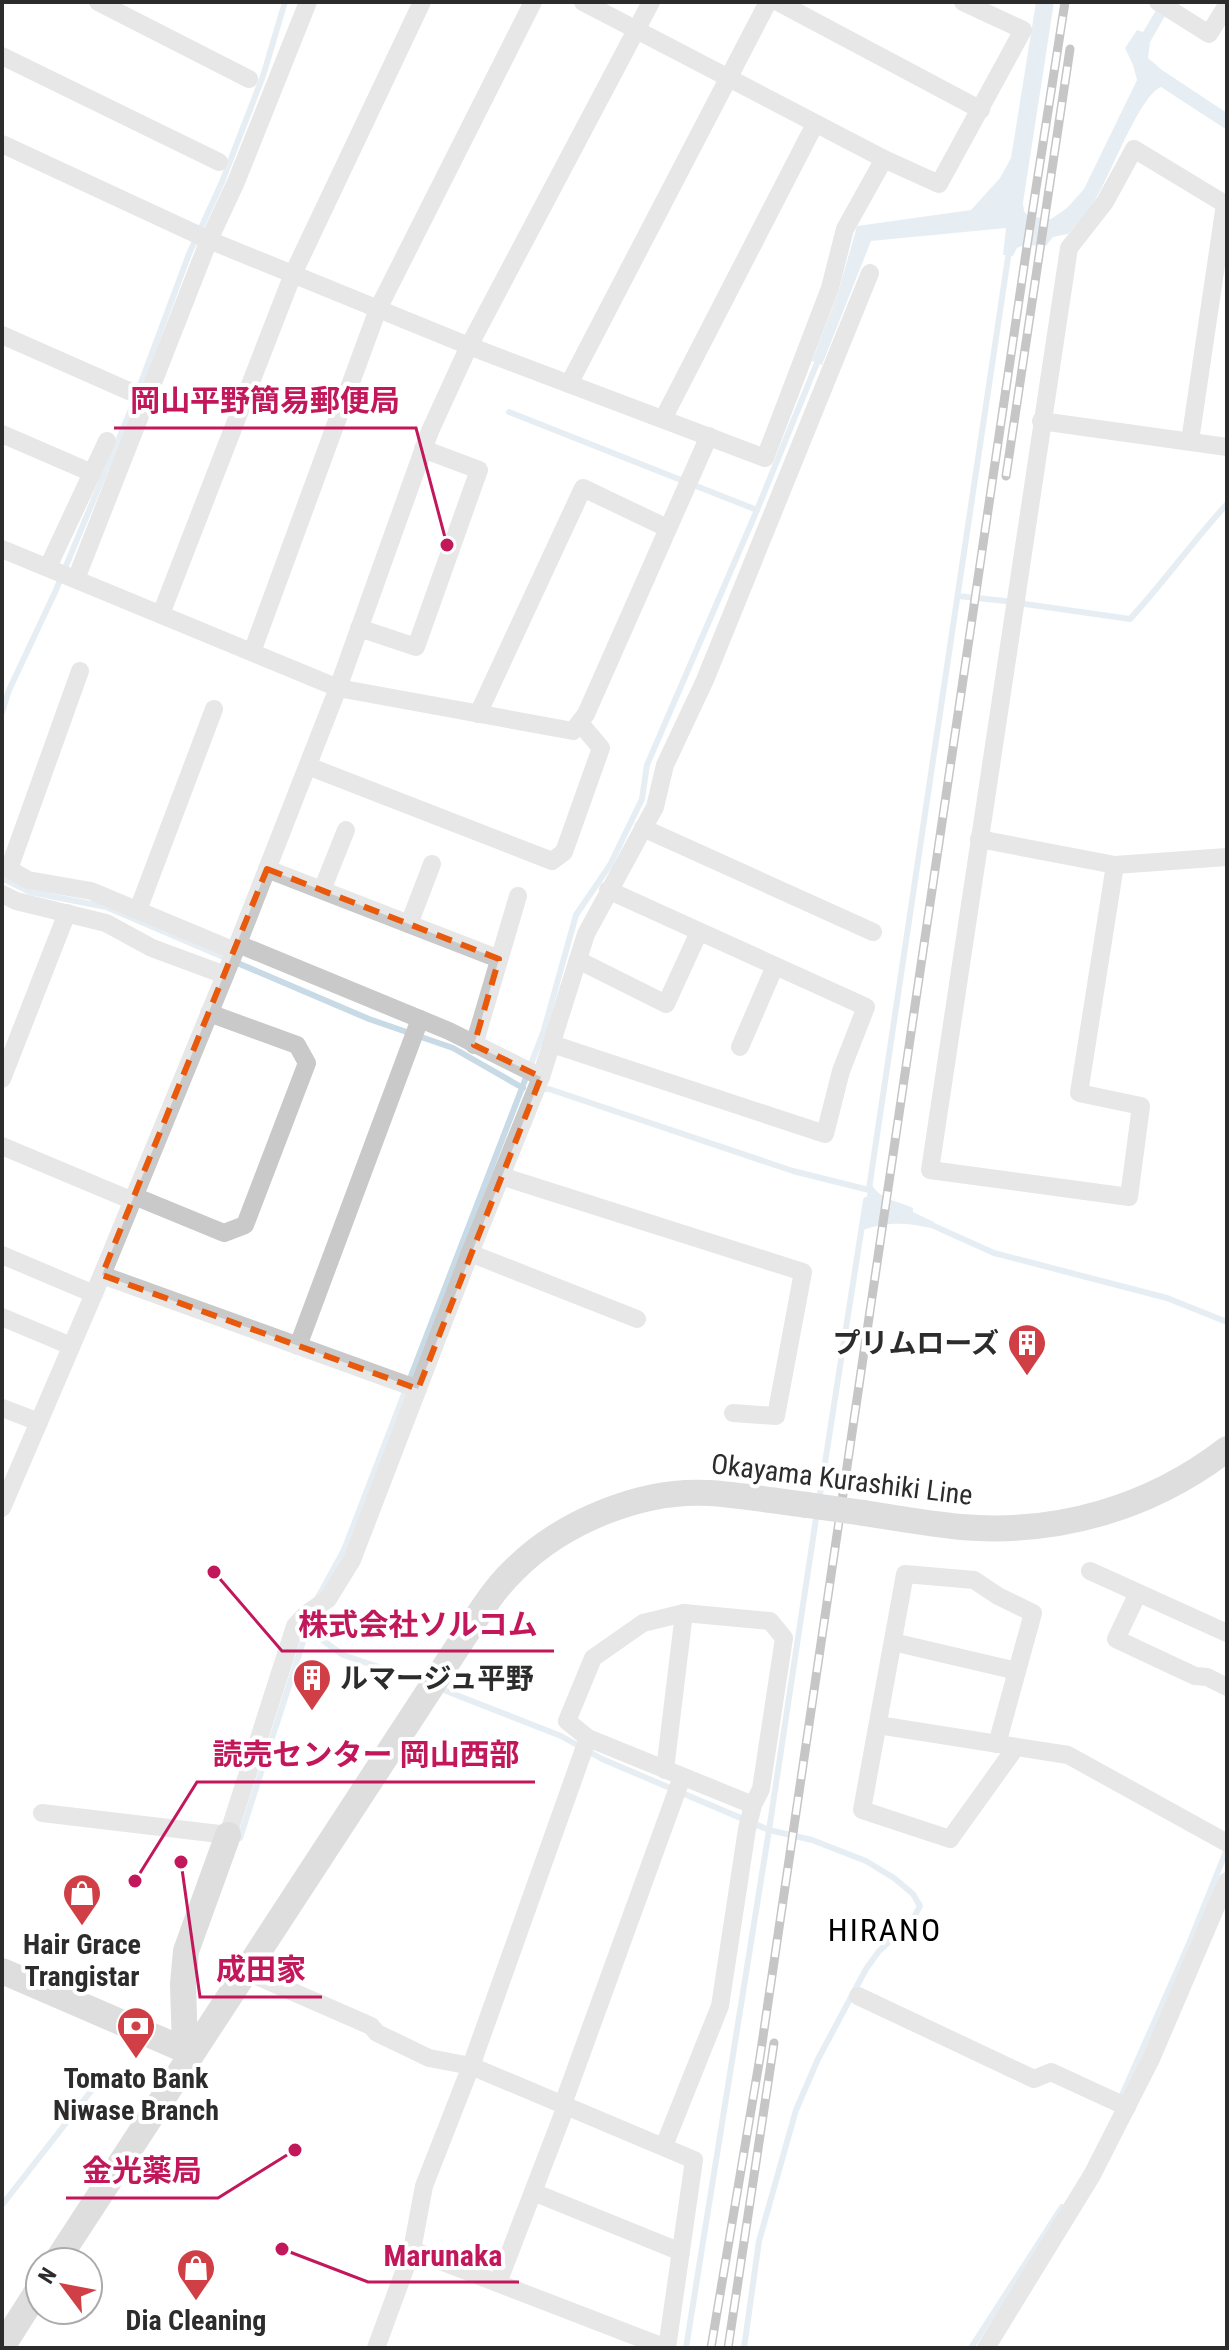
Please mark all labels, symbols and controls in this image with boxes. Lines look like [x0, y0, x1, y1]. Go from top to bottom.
callout: 岡山平野簡易郵便局 [114, 374, 416, 428]
text: 岡山平野簡易郵便局 [130, 383, 400, 418]
building icon: プリムローズ [1006, 1322, 1048, 1377]
place label: プリムローズ [832, 1327, 999, 1360]
street label: Okayama Kurashiki Line [709, 1447, 974, 1512]
callout: 株式会社ソルコム [282, 1597, 554, 1651]
text: 株式会社ソルコム [298, 1607, 538, 1642]
building icon: ルマージュ平野 [291, 1657, 333, 1712]
place label: ルマージュ平野 [340, 1662, 533, 1695]
callout: 読売センター 岡山西部 [197, 1728, 535, 1782]
text: 読売センター 岡山西部 [213, 1737, 519, 1772]
shop icon: Hair Grace Trangistar [61, 1872, 103, 1927]
district label: HIRANO [828, 1911, 942, 1949]
place label: Hair Grace Trangistar [23, 1928, 141, 1993]
callout: 成田家 [200, 1943, 322, 1997]
text: 成田家 [216, 1952, 306, 1987]
bank icon: Tomato Bank Niwase Branch [115, 2005, 157, 2060]
place label: Tomato Bank Niwase Branch [53, 2062, 219, 2127]
callout: 金光薬局 [66, 2144, 218, 2198]
text: 金光薬局 [82, 2153, 202, 2188]
callout: Marunaka [368, 2228, 519, 2282]
text: Marunaka [384, 2238, 502, 2273]
north arrow [24, 2246, 104, 2326]
shop icon: Dia Cleaning [175, 2247, 217, 2302]
text: N [33, 2263, 62, 2288]
place label: Dia Cleaning [126, 2304, 266, 2337]

